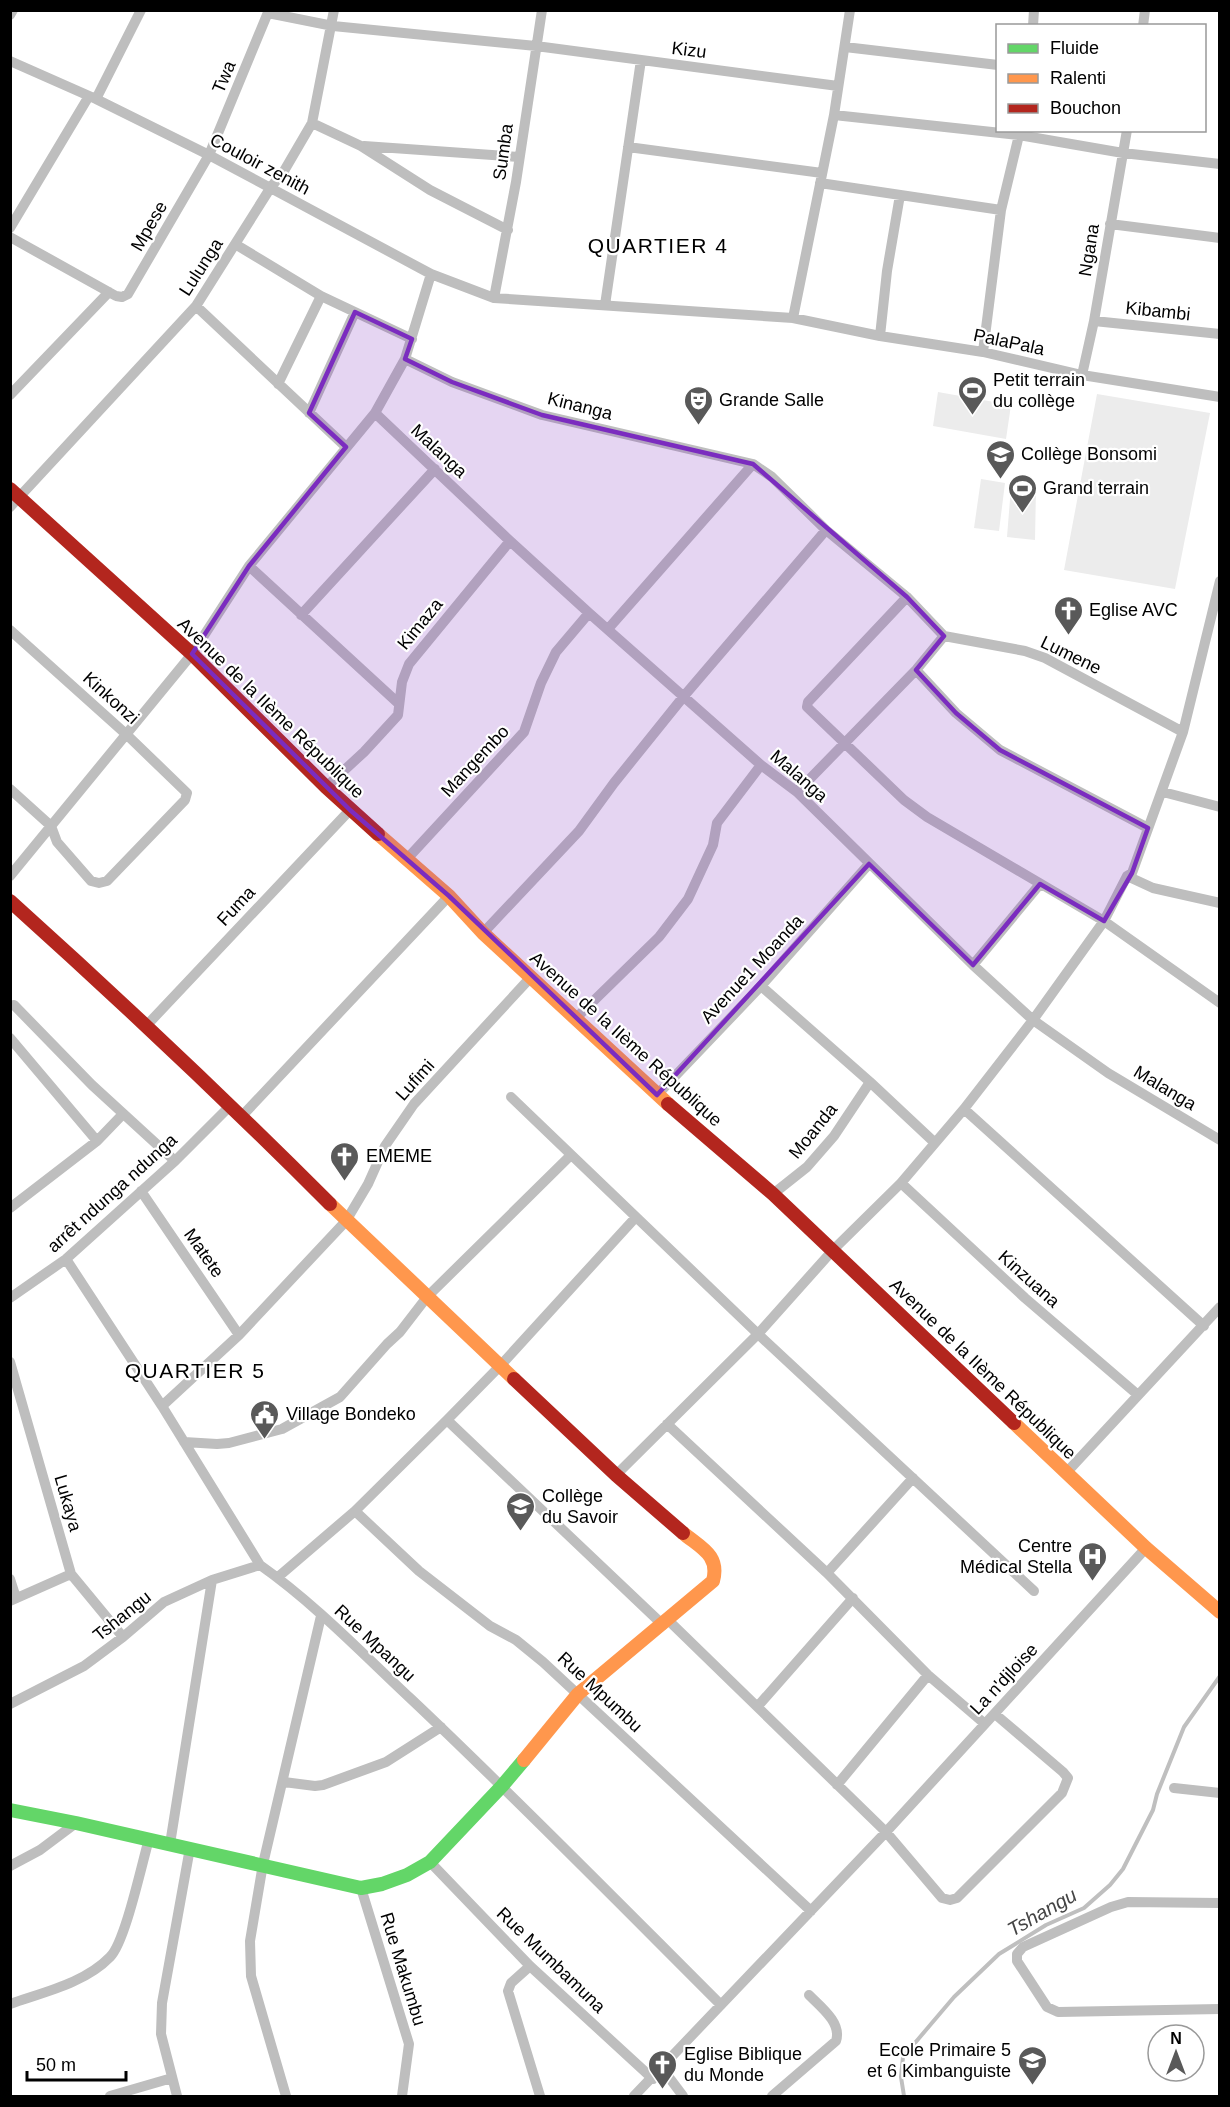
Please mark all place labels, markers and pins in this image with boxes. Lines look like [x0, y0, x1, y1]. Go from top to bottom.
place label: Petit terrain du collège [993, 370, 1085, 411]
sports icon: Petit terrain du collège [956, 374, 988, 416]
theatre icon: Grande Salle [682, 384, 714, 426]
place label: Grande Salle [719, 390, 824, 410]
school or university icon: Collège Bonsomi [984, 438, 1016, 480]
place label: Collège Bonsomi [1021, 444, 1157, 464]
sports icon: Grand terrain [1006, 472, 1038, 514]
place label: Grand terrain [1043, 478, 1149, 498]
church icon: Eglise AVC [1052, 594, 1084, 636]
place label: Eglise AVC [1089, 600, 1178, 620]
church icon: EMEME [329, 1140, 361, 1182]
place label: EMEME [366, 1146, 432, 1166]
public building icon: Village Bondeko [249, 1398, 281, 1440]
place label: Village Bondeko [286, 1404, 416, 1424]
place label: Collège du Savoir [542, 1486, 618, 1527]
school or university icon: Collège du Savoir [505, 1490, 537, 1532]
place label: Centre Médical Stella [960, 1536, 1073, 1577]
hospital icon: Centre Médical Stella [1077, 1540, 1109, 1582]
place label: Ecole Primaire 5 et 6 Kimbanguiste [867, 2040, 1011, 2081]
place label: Eglise Biblique du Monde [684, 2044, 802, 2085]
school or university icon: Ecole Primaire 5 et 6 Kimbanguiste [1016, 2044, 1048, 2086]
church icon: Eglise Biblique du Monde [647, 2048, 679, 2090]

